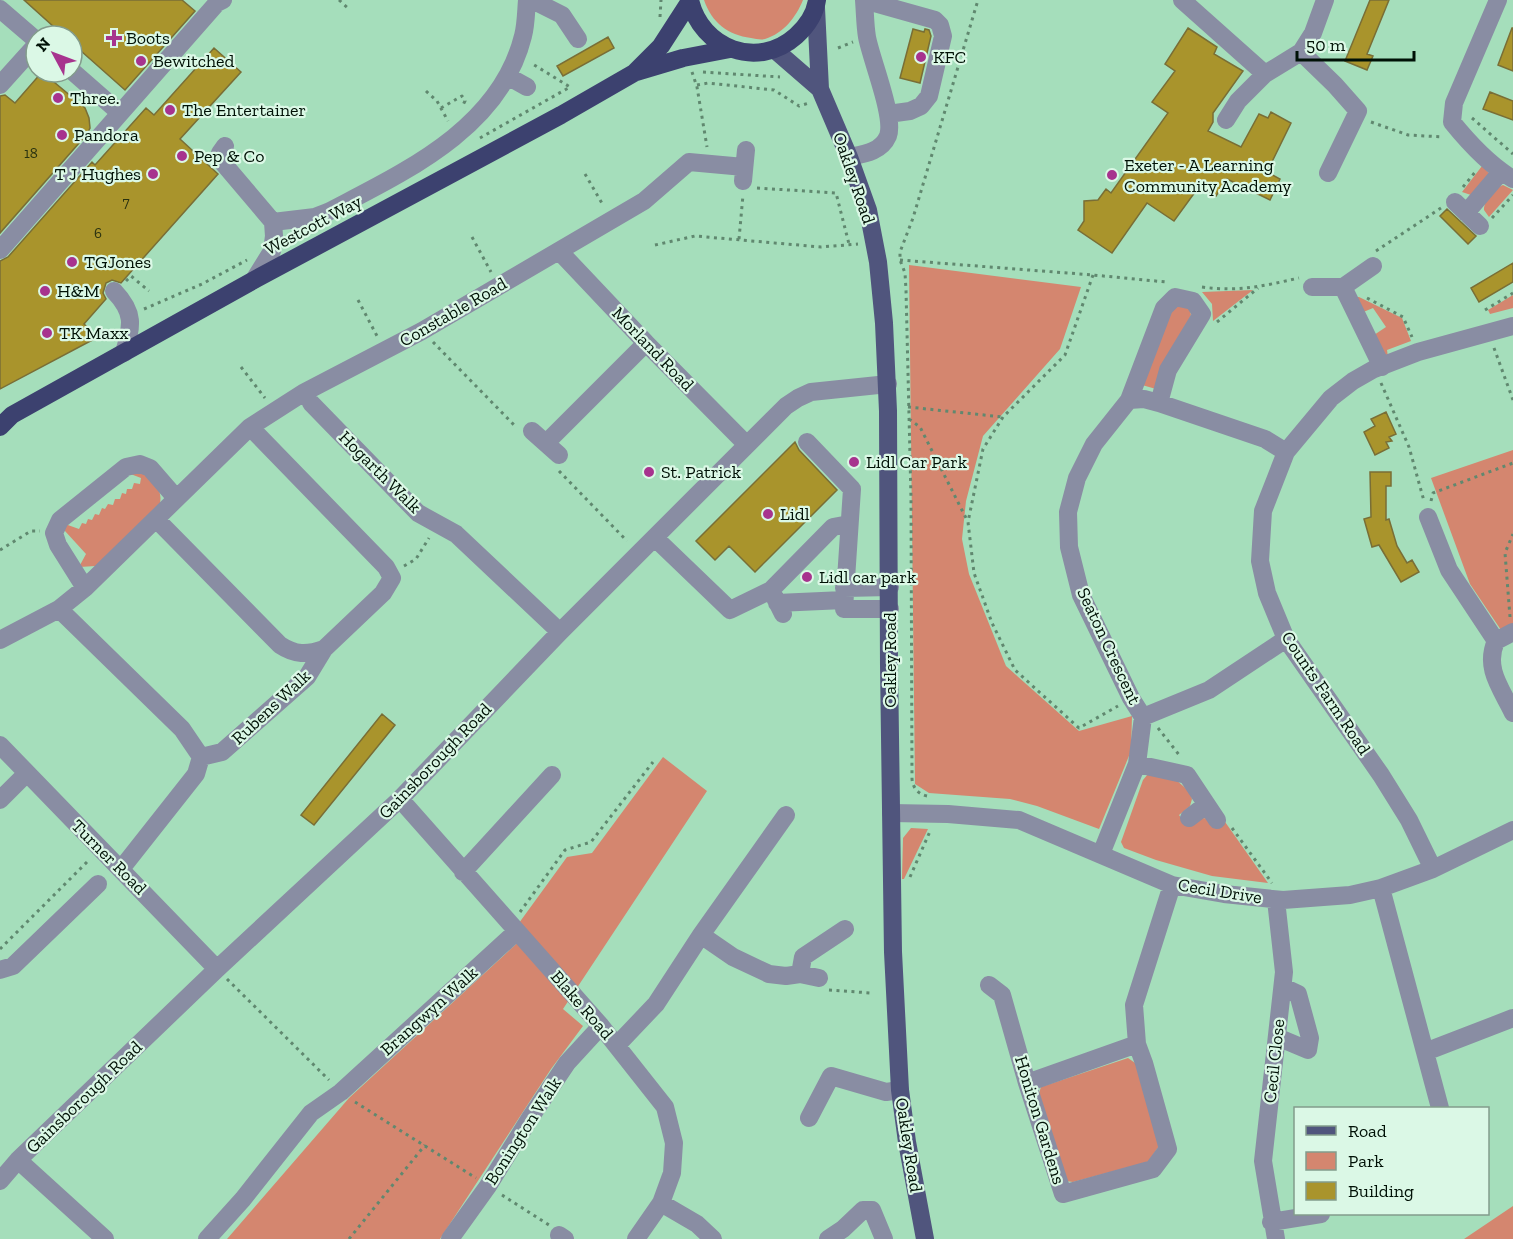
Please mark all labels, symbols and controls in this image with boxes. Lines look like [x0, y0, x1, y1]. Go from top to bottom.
north arrow [24, 24, 84, 84]
scale bar [1297, 24, 1414, 62]
place label: Boots [126, 27, 170, 49]
marker: Boots [107, 31, 121, 45]
text: N [32, 34, 54, 55]
text: 50 m [1306, 34, 1346, 56]
place label: KFC [933, 46, 966, 68]
place label: Bewitched [153, 50, 235, 72]
marker: KFC [914, 50, 928, 64]
marker: Bewitched [134, 54, 148, 68]
place label: Three. [70, 87, 120, 109]
marker: Three. [51, 91, 65, 105]
place label: The Entertainer [182, 99, 306, 121]
marker: The Entertainer [163, 103, 177, 117]
place label: Pandora [74, 124, 139, 146]
marker: Pandora [55, 128, 69, 142]
street label: Oakley Road [828, 129, 880, 227]
house number: 18 [24, 144, 38, 162]
place label: Pep & Co [194, 145, 264, 167]
marker: Pep & Co [175, 149, 189, 163]
place label: Exeter - A Learning Community Academy [1124, 154, 1292, 197]
place label: T J Hughes [55, 163, 141, 185]
marker: T J Hughes [146, 167, 160, 181]
marker: Exeter - A Learning Community Academy [1105, 168, 1119, 182]
street label: Westcott Way [261, 190, 366, 260]
house number: 7 [122, 193, 130, 211]
house number: 6 [94, 224, 102, 242]
place label: TGJones [84, 251, 151, 273]
marker: TGJones [65, 255, 79, 269]
street label: Constable Road [396, 272, 511, 352]
place label: H&M [57, 280, 100, 302]
marker: H&M [38, 284, 52, 298]
street label: Morland Road [607, 302, 699, 396]
place label: TK Maxx [59, 322, 128, 344]
marker: TK Maxx [40, 326, 54, 340]
street label: Hogarth Walk [334, 426, 426, 518]
place label: Lidl Car Park [866, 451, 968, 473]
marker: Lidl Car Park [847, 455, 861, 469]
place label: St. Patrick [661, 461, 742, 483]
marker: St. Patrick [642, 465, 656, 479]
place label: Lidl [780, 503, 810, 525]
marker: Lidl [761, 507, 775, 521]
place label: Lidl car park [819, 566, 917, 588]
marker: Lidl car park [800, 570, 814, 584]
street label: Seaton Crescent [1072, 584, 1146, 708]
street label: Oakley Road [879, 612, 901, 708]
street label: Counts Farm Road [1277, 627, 1376, 759]
street label: Rubens Walk [227, 664, 315, 749]
street label: Gainsborough Road [374, 698, 496, 824]
street label: Turner Road [67, 815, 151, 899]
street label: Cecil Drive [1176, 874, 1264, 908]
street label: Brangwyn Walk [376, 961, 483, 1060]
street label: Blake Road [546, 966, 618, 1044]
street label: Cecil Close [1259, 1018, 1289, 1104]
street label: Gainsborough Road [21, 1036, 147, 1158]
street label: Honiton Gardens [1010, 1053, 1070, 1187]
street label: Bonington Walk [480, 1072, 566, 1189]
street label: Oakley Road [891, 1096, 927, 1194]
legend [1294, 1107, 1489, 1215]
text: Road [1348, 1120, 1387, 1142]
text: Park [1348, 1150, 1384, 1172]
text: Building [1348, 1180, 1414, 1202]

